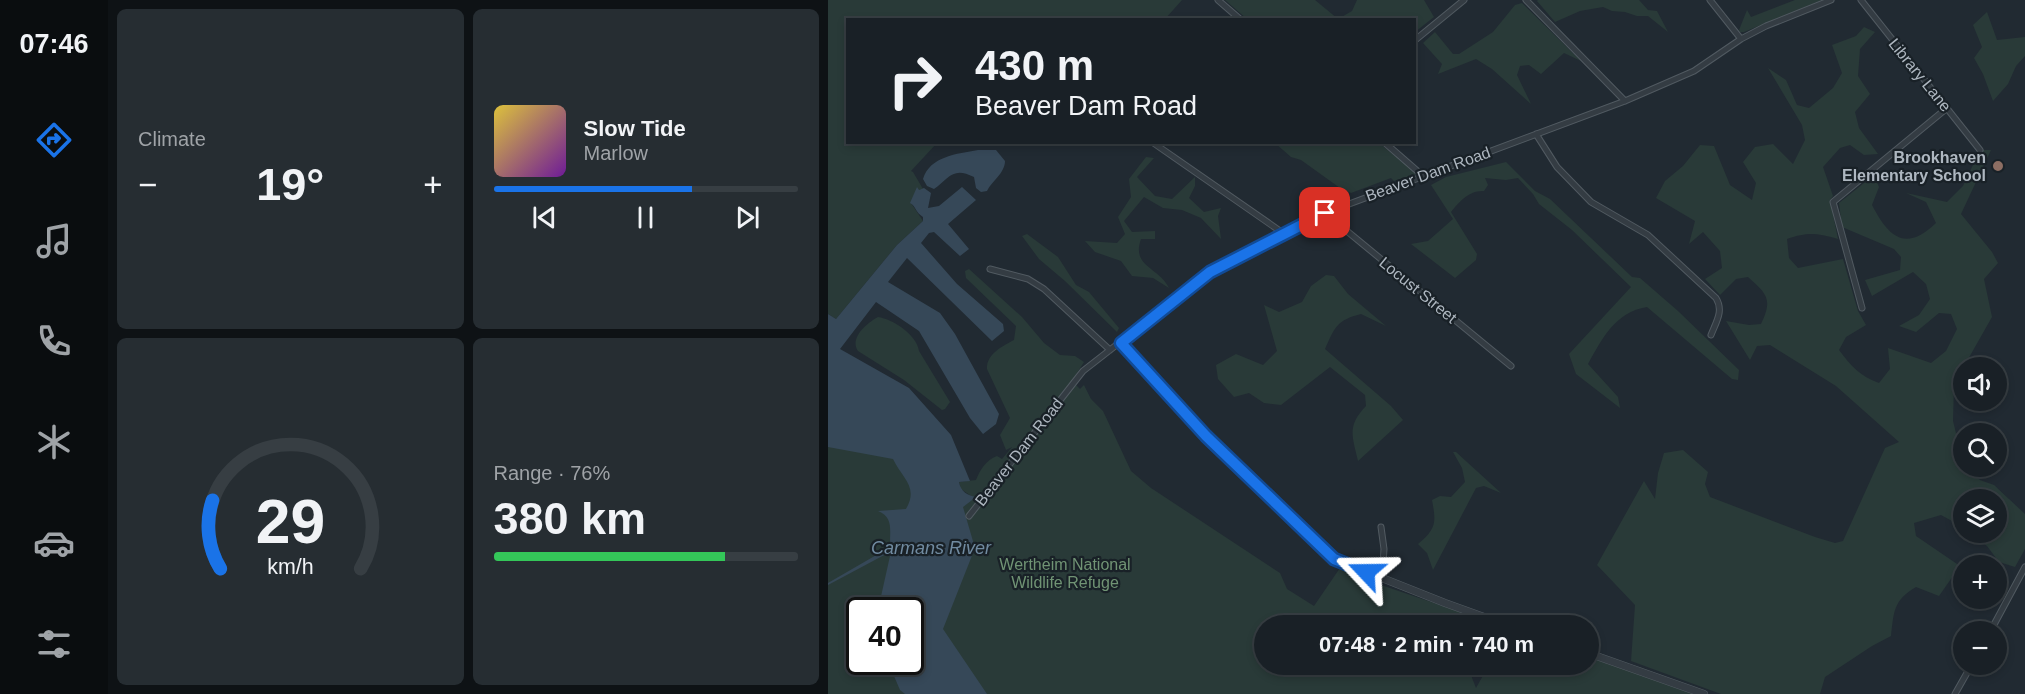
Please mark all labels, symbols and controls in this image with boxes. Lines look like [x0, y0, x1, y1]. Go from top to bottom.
text: 07:46 [19, 29, 89, 59]
street label: Library Lane [1885, 35, 1955, 115]
icon: right [876, 42, 954, 120]
text: 430 m [975, 42, 1094, 89]
text: Beaver Dam Road [975, 91, 1197, 121]
text: Slow Tide [584, 116, 686, 141]
icon: directions [33, 119, 75, 161]
text: Climate [138, 128, 206, 150]
text: Marlow [584, 142, 648, 164]
street label: Beaver Dam Road [1363, 144, 1493, 204]
place label: Brookhaven Elementary School [1842, 149, 1986, 184]
text: 19° [256, 159, 324, 210]
marker: Brookhaven Elementary School [1991, 159, 2005, 173]
text: − [138, 166, 157, 203]
text: + [423, 166, 443, 203]
pin [1299, 187, 1350, 238]
icon: arrive [1308, 196, 1341, 229]
icon: previous [528, 201, 561, 234]
icon: pause [629, 201, 662, 234]
icon: next [731, 201, 764, 234]
icon: music [33, 220, 75, 262]
street label: Locust Street [1376, 254, 1460, 327]
icon: phone [33, 320, 75, 362]
map controls [1953, 357, 2007, 675]
button: sound [1953, 357, 2007, 411]
street label: Beaver Dam Road [972, 395, 1066, 509]
icon: climate [33, 421, 75, 463]
button: search [1953, 423, 2007, 477]
text: Range · 76% [494, 462, 610, 484]
text: 29 [256, 487, 325, 556]
button: layers [1953, 489, 2007, 543]
text: 380 km [494, 493, 646, 544]
icon: car [33, 522, 75, 564]
water label: Carmans River [871, 538, 992, 558]
position arrow [1334, 540, 1398, 604]
text: km/h [267, 555, 313, 579]
button: + [1953, 555, 2007, 609]
park label: Wertheim National Wildlife Refuge [999, 556, 1131, 591]
speed limit sign: 40 [846, 597, 924, 675]
button: − [1953, 621, 2007, 675]
icon: filters [33, 623, 75, 665]
text: 07:48 · 2 min · 740 m [1319, 632, 1534, 657]

